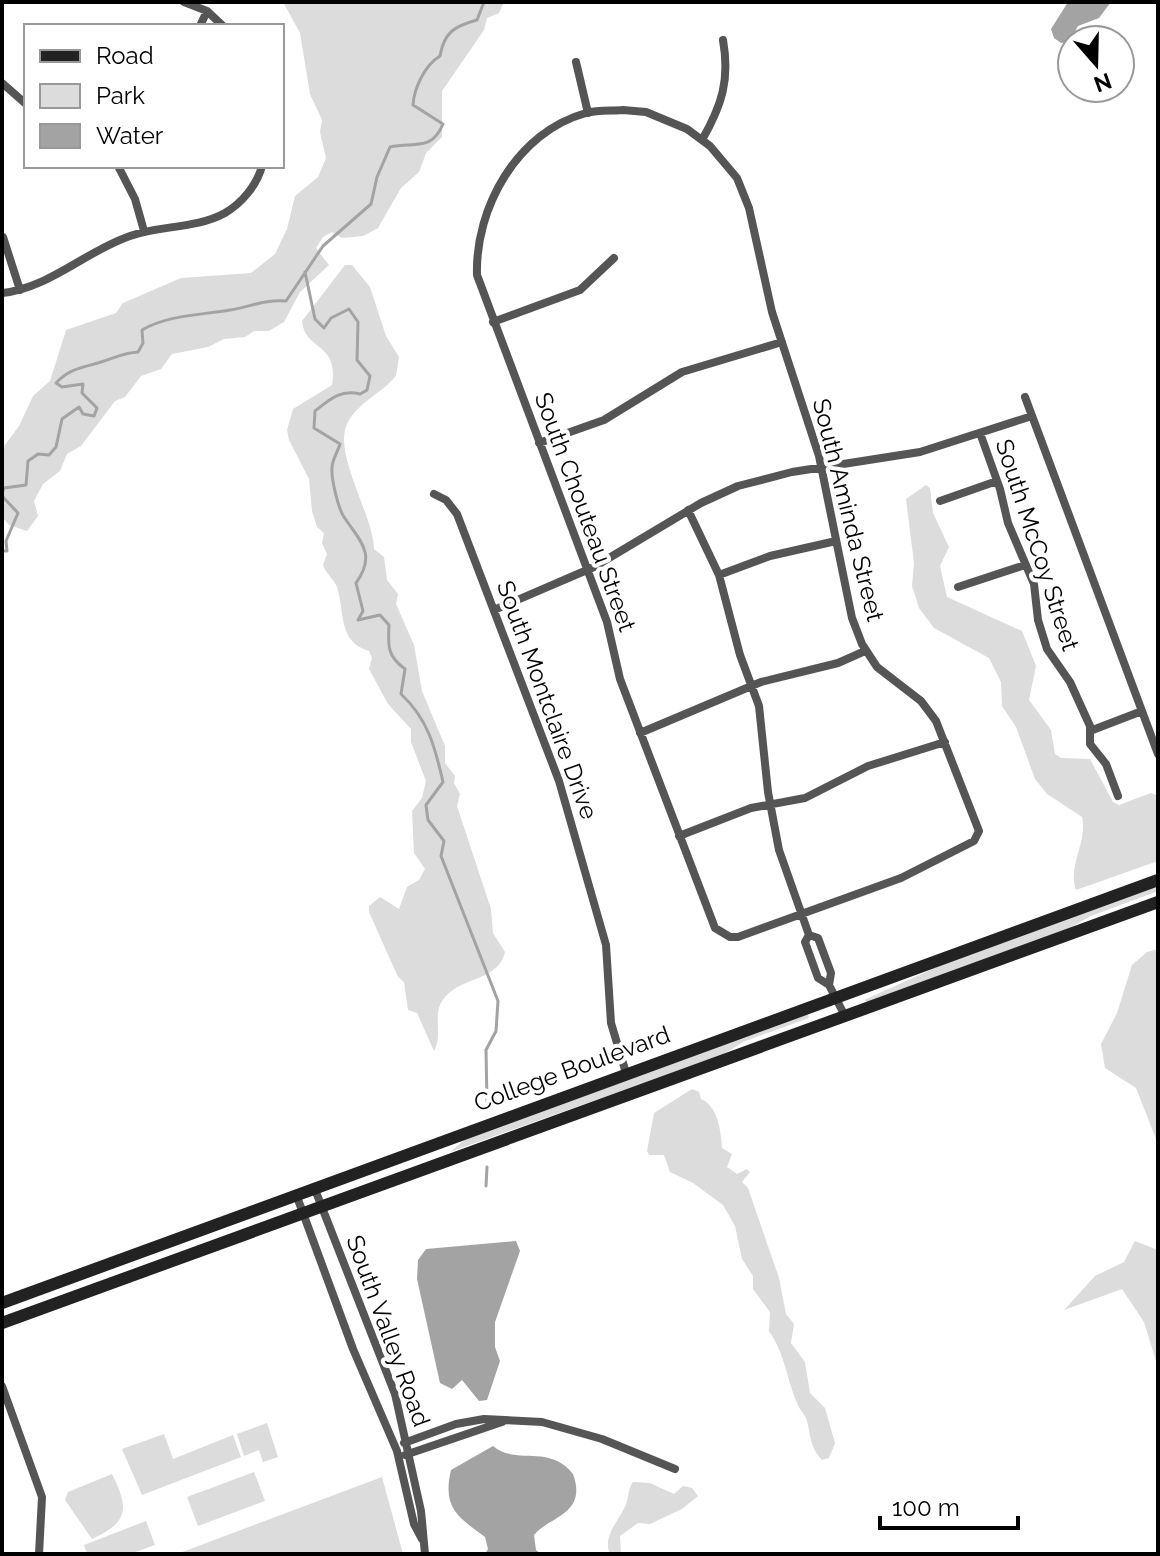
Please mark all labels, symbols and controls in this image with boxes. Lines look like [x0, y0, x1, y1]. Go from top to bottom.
legend [24, 24, 284, 168]
north arrow [1056, 24, 1136, 104]
text: Road [96, 41, 154, 70]
text: N [1091, 68, 1115, 98]
text: Park [96, 81, 145, 110]
text: Water [96, 121, 164, 150]
street label: South Chouteau Street [529, 388, 642, 635]
street label: South Aminda Street [807, 395, 890, 624]
street label: South McCoy Street [990, 436, 1085, 654]
street label: South Montclaire Drive [491, 577, 604, 823]
street label: College Boulevard [470, 1020, 674, 1117]
street label: South Valley Road [340, 1231, 437, 1430]
scale bar [880, 1480, 1018, 1530]
text: 100 m [892, 1493, 960, 1522]

